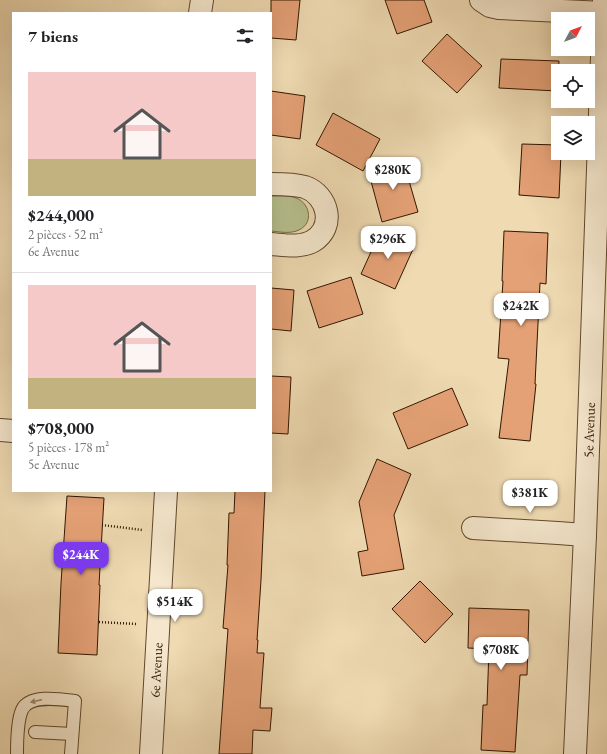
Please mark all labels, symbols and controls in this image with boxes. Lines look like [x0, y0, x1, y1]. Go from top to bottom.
north arrow [551, 12, 595, 56]
map controls [551, 12, 595, 160]
text: 7 biens [28, 25, 78, 47]
icon: filters [234, 25, 256, 47]
button: locate [551, 64, 595, 108]
icon: home [106, 98, 178, 170]
button: layers [551, 116, 595, 160]
pin: $280K [365, 157, 421, 191]
text: $280K [375, 161, 411, 178]
text: $244,000 [28, 204, 94, 226]
text: 2 pièces · 52 m² [28, 226, 103, 243]
pin: $296K [360, 226, 416, 260]
text: $296K [370, 230, 406, 247]
text: 6e Avenue [28, 243, 79, 260]
pin: $242K [493, 293, 549, 327]
text: $242K [503, 297, 539, 314]
icon: home [106, 311, 178, 383]
street label: 5e Avenue [579, 402, 599, 458]
text: $708,000 [28, 417, 94, 439]
text: 5 pièces · 178 m² [28, 439, 109, 456]
text: 5e Avenue [28, 456, 79, 473]
pin: $381K [502, 480, 558, 514]
text: $381K [512, 484, 548, 501]
pin: $244K [53, 542, 109, 576]
text: $244K [63, 546, 99, 563]
pin: $514K [147, 589, 203, 623]
text: $514K [157, 593, 193, 610]
pin: $708K [473, 637, 529, 671]
street label: 6e Avenue [146, 641, 166, 698]
text: $708K [483, 641, 519, 658]
one-way arrow [30, 698, 42, 704]

